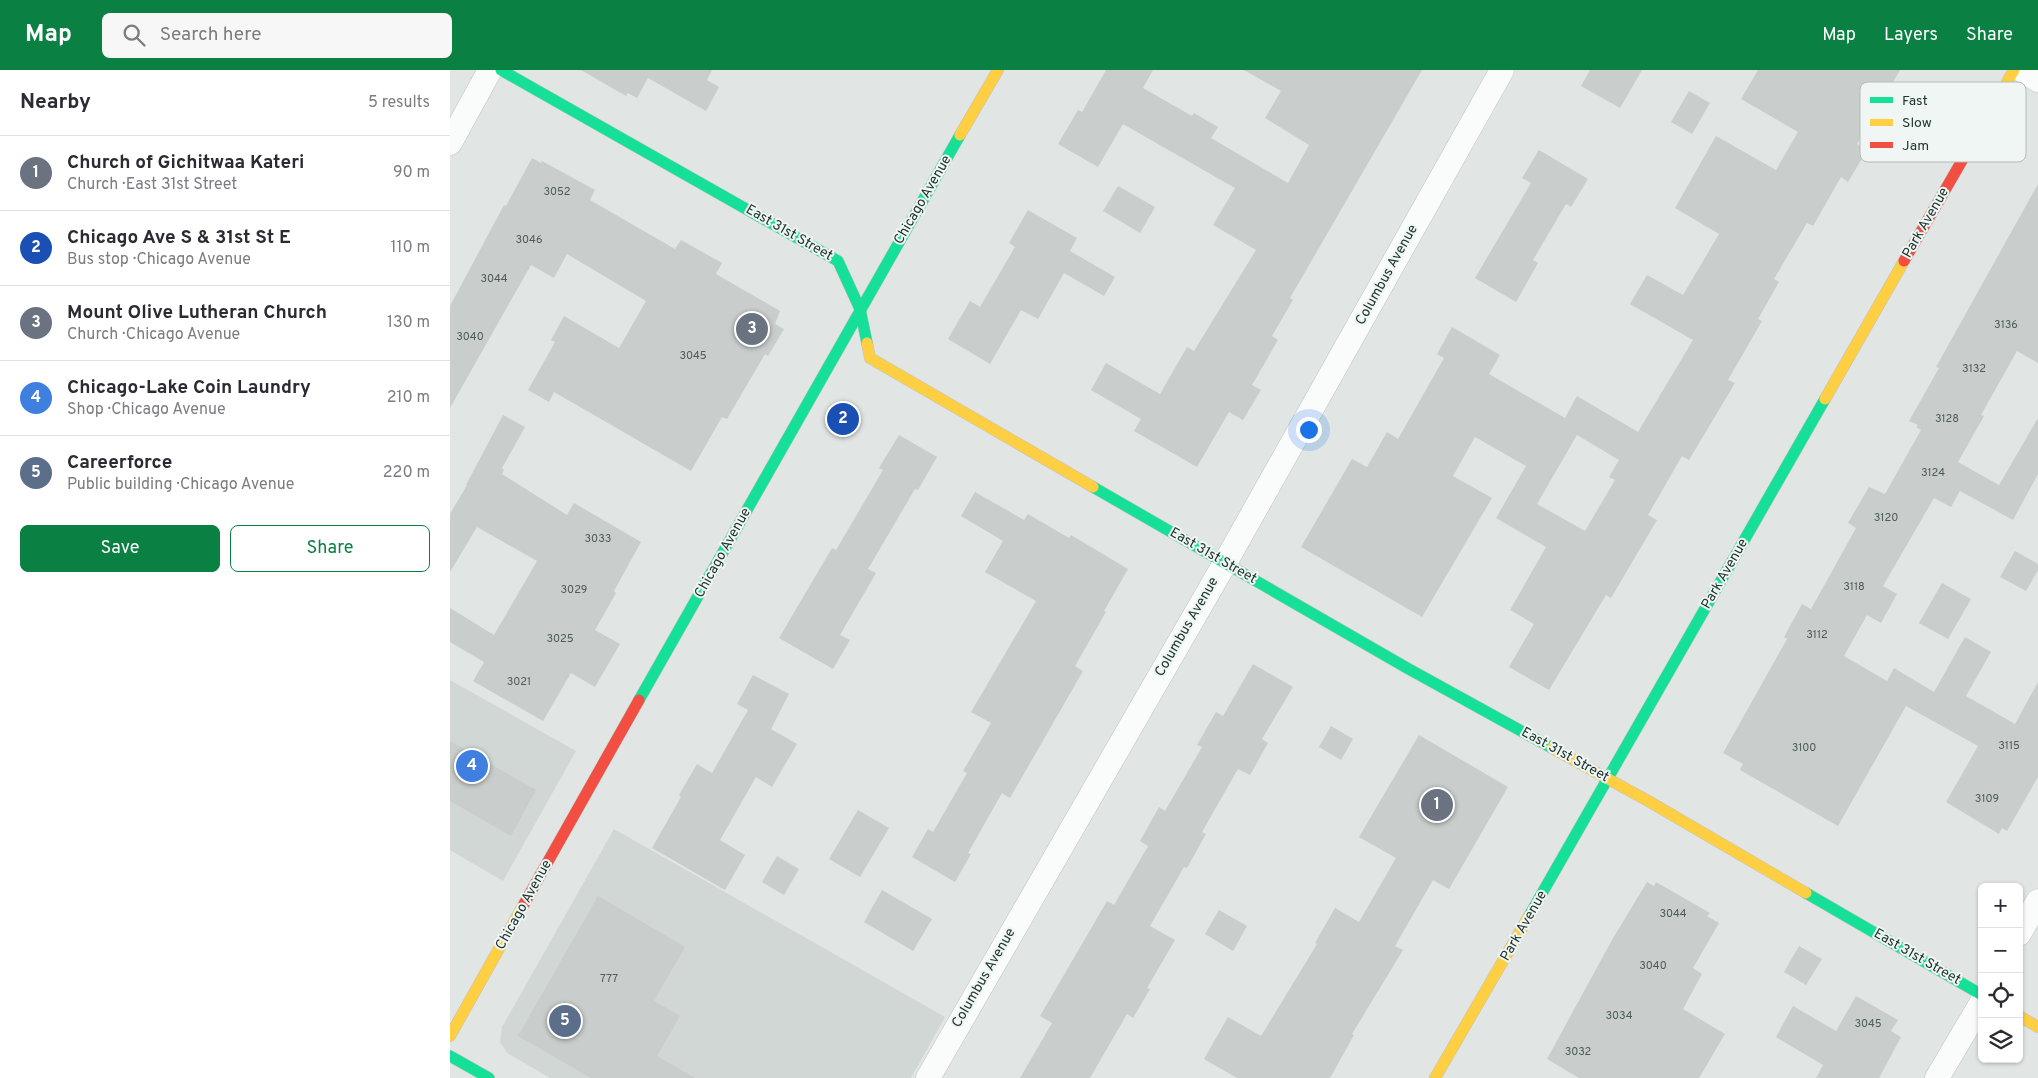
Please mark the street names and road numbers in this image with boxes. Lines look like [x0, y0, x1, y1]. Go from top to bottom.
street label: Chicago Avenue [891, 152, 955, 248]
street label: Park Avenue [1899, 185, 1953, 261]
street label: East 31st Street [742, 201, 836, 265]
street label: Columbus Avenue [1352, 222, 1422, 328]
street label: Chicago Avenue [691, 505, 755, 601]
street label: East 31st Street [1166, 524, 1260, 588]
street label: Park Avenue [1698, 536, 1752, 612]
street label: Columbus Avenue [1152, 574, 1222, 680]
street label: East 31st Street [1518, 724, 1612, 786]
street label: Chicago Avenue [492, 857, 556, 953]
street label: Park Avenue [1497, 888, 1551, 964]
street label: Columbus Avenue [949, 925, 1019, 1031]
street label: East 31st Street [1870, 925, 1964, 989]

